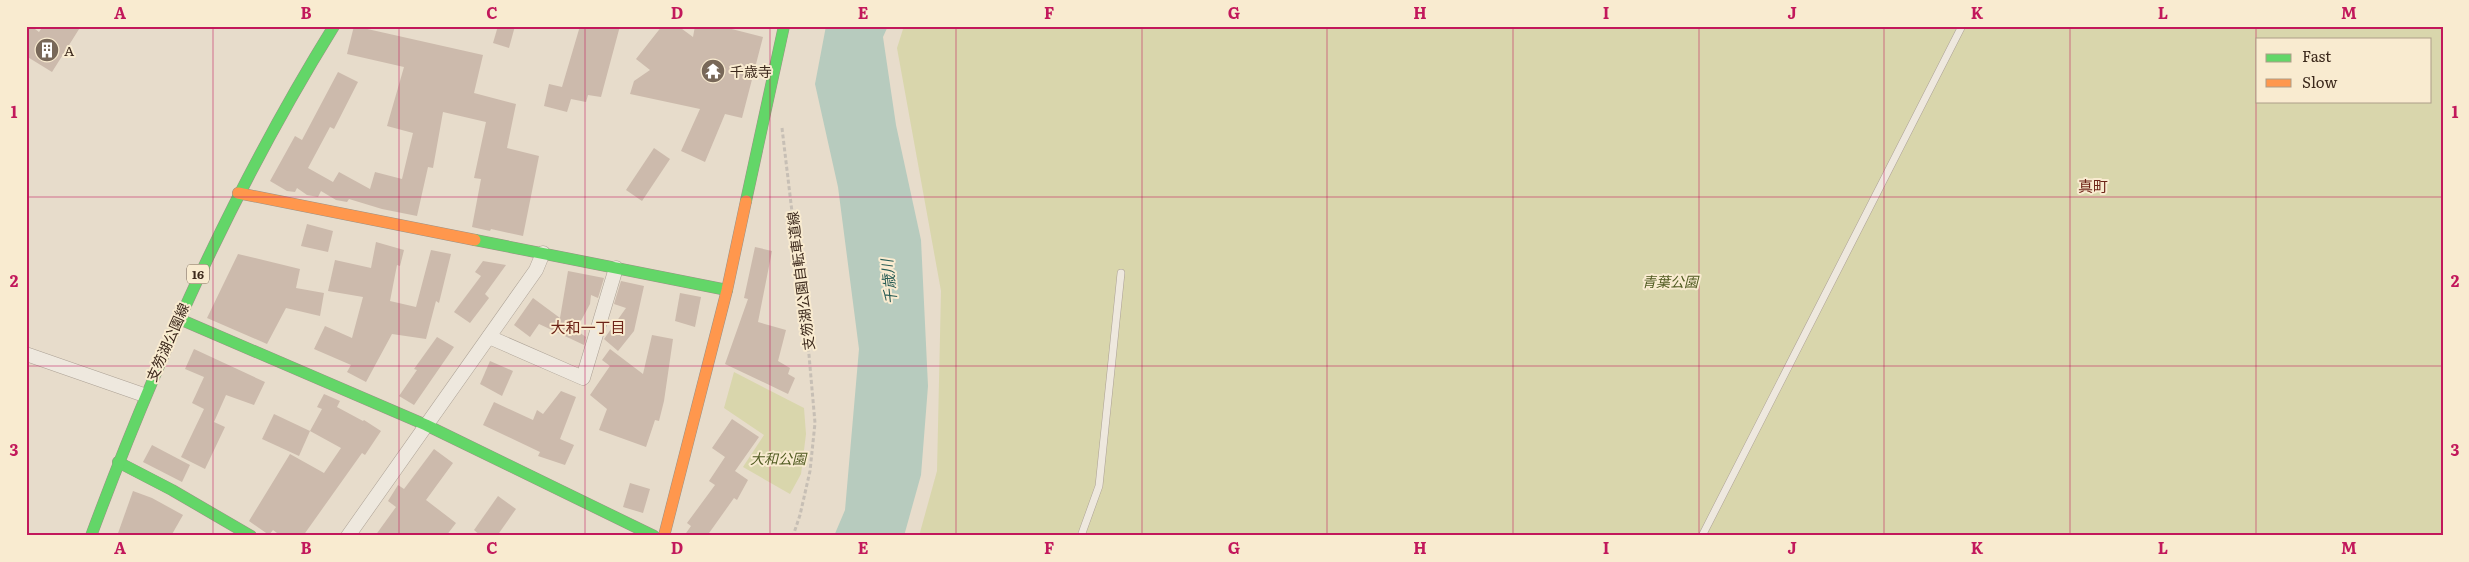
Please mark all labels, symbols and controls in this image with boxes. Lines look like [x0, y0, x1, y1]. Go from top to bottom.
text: A [114, 0, 126, 24]
text: B [300, 0, 312, 24]
text: C [486, 0, 498, 24]
text: D [671, 0, 683, 24]
text: E [858, 0, 869, 24]
text: F [1044, 0, 1054, 24]
text: G [1228, 0, 1240, 24]
text: H [1413, 0, 1427, 24]
text: I [1603, 0, 1609, 24]
text: J [1787, 0, 1797, 24]
text: K [1971, 0, 1984, 24]
text: L [2158, 0, 2168, 24]
text: M [2341, 0, 2357, 24]
building icon: A [34, 37, 60, 63]
legend [2256, 38, 2432, 102]
place label: A [64, 40, 75, 60]
text: Fast [2302, 44, 2331, 67]
temple icon: 千歳寺 [700, 58, 726, 84]
place label: 千歳寺 [730, 61, 772, 81]
text: Slow [2302, 70, 2337, 93]
text: 1 [11, 99, 18, 123]
text: 1 [2452, 99, 2459, 123]
district label: 真町 [2078, 174, 2108, 197]
street label: 支笏湖公園自転車道線 [782, 210, 818, 352]
water label: 千歳川 [874, 256, 902, 306]
road number: 16 [187, 264, 209, 284]
text: 2 [10, 268, 19, 292]
text: 2 [2451, 268, 2460, 292]
park label: 青葉公園 [1642, 271, 1700, 291]
street label: 支笏湖公園線 [141, 300, 193, 384]
district label: 大和一丁目 [550, 315, 626, 338]
text: 3 [10, 437, 19, 461]
text: 3 [2451, 437, 2460, 461]
park label: 大和公園 [750, 448, 808, 468]
text: A [114, 535, 126, 559]
text: B [300, 535, 312, 559]
text: C [486, 535, 498, 559]
text: D [671, 535, 683, 559]
text: E [858, 535, 869, 559]
text: F [1044, 535, 1054, 559]
text: G [1228, 535, 1240, 559]
text: H [1413, 535, 1427, 559]
text: I [1603, 535, 1609, 559]
text: J [1787, 535, 1797, 559]
text: K [1971, 535, 1984, 559]
text: L [2158, 535, 2168, 559]
text: M [2341, 535, 2357, 559]

